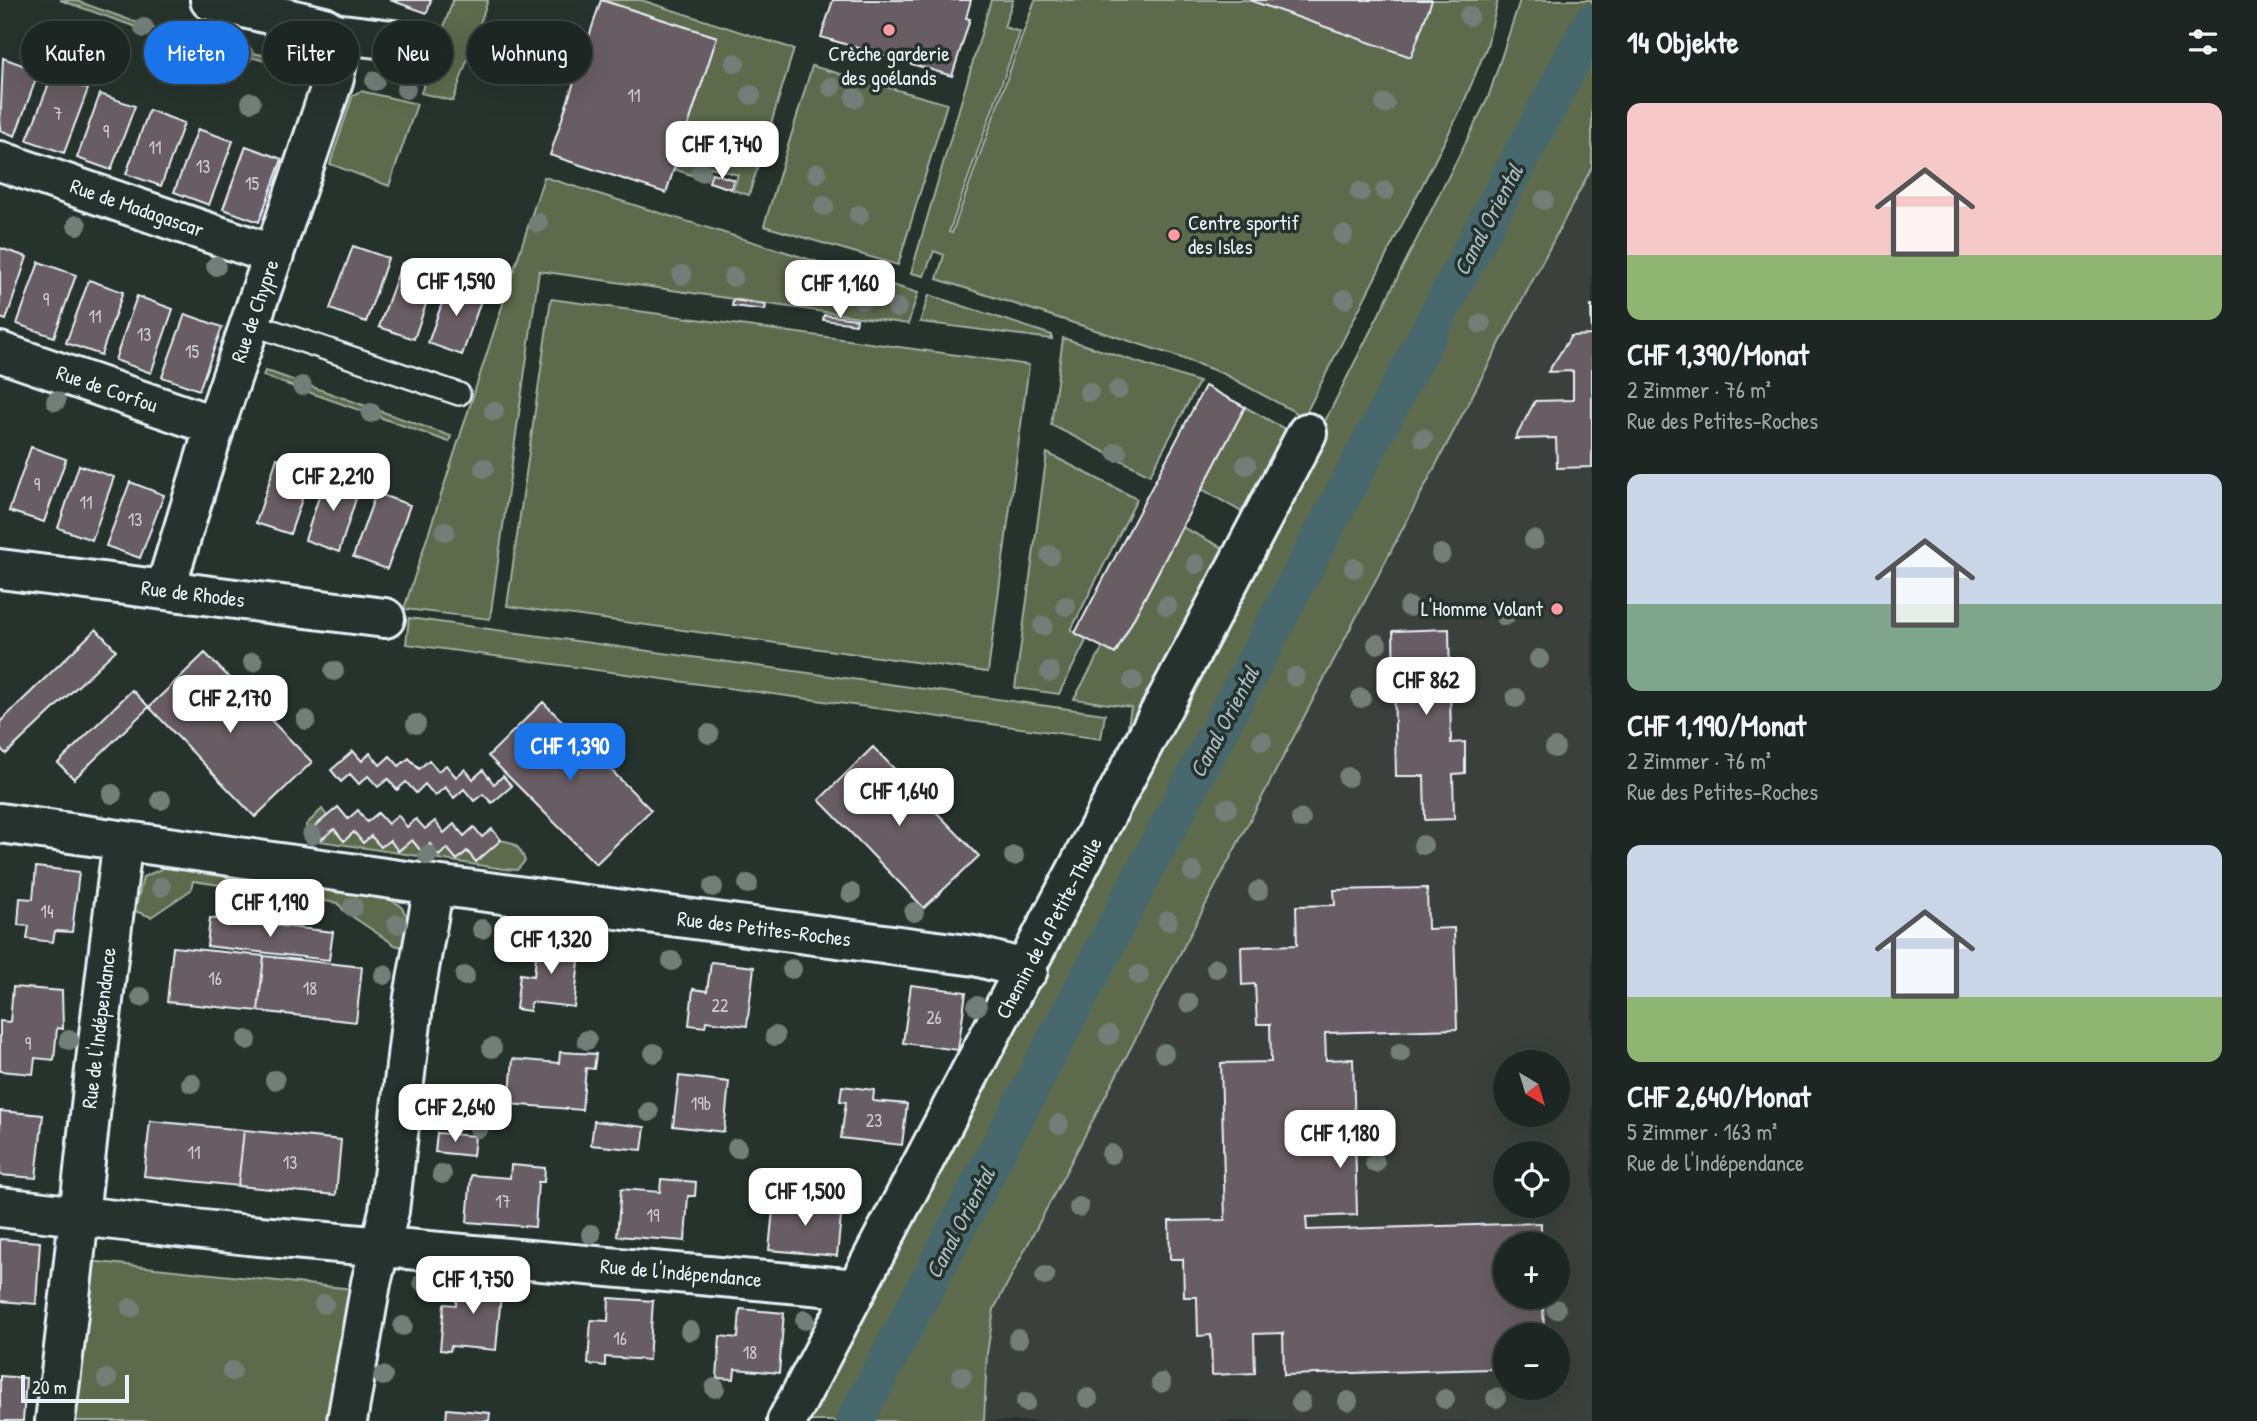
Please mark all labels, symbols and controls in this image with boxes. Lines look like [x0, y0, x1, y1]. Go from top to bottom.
chip: Kaufen [21, 21, 130, 84]
chip: Mieten [144, 21, 249, 84]
chip: Filter [263, 21, 359, 84]
chip: Neu [373, 21, 453, 84]
chip: Wohnung [467, 21, 592, 84]
marker: Crèche garderie des goélands [881, 22, 897, 38]
text: 14 Objekte [1627, 22, 1739, 62]
icon: filters [2184, 23, 2222, 61]
place label: Crèche garderie des goélands [828, 39, 950, 92]
house number: 11 [627, 83, 641, 108]
house number: 7 [54, 101, 63, 126]
house number: 9 [103, 119, 110, 144]
pin: CHF 1,740 [642, 122, 802, 181]
text: CHF 1,740 [682, 128, 762, 159]
house number: 11 [148, 135, 162, 160]
icon: home [1862, 149, 1988, 275]
house number: 13 [196, 154, 210, 179]
water label: Canal Oriental [1445, 158, 1530, 281]
street label: Rue de Madagascar [66, 171, 208, 244]
house number: 15 [245, 171, 259, 196]
place label: Centre sportif des Isles [1188, 208, 1299, 261]
marker: Centre sportif des Isles [1166, 227, 1182, 243]
street label: Rue de Chypre [223, 255, 286, 366]
pin: CHF 1,590 [376, 258, 536, 318]
pin: CHF 1,160 [760, 260, 920, 320]
text: CHF 1,590 [417, 265, 495, 296]
text: CHF 1,160 [801, 267, 879, 298]
house number: 9 [43, 287, 50, 312]
house number: 11 [88, 304, 102, 329]
house number: 13 [137, 322, 151, 347]
text: CHF 1,390/Monat [1627, 334, 1809, 374]
house number: 15 [185, 339, 199, 364]
street label: Rue de Corfou [53, 358, 162, 420]
text: 2 Zimmer · 76 m² [1627, 374, 1771, 405]
text: Rue des Petites-Roches [1627, 405, 1818, 436]
pin: CHF 2,210 [253, 454, 413, 513]
text: CHF 2,210 [292, 460, 374, 491]
house number: 9 [34, 472, 41, 497]
house number: 11 [79, 490, 93, 515]
house number: 13 [128, 507, 142, 532]
icon: home [1862, 520, 1988, 646]
street label: Rue de Rhodes [140, 573, 246, 614]
place label: L'Homme Volant [1421, 594, 1544, 623]
marker: L'Homme Volant [1549, 601, 1565, 617]
pin: CHF 862 [1361, 658, 1491, 717]
water label: Canal Oriental [1181, 660, 1266, 783]
text: CHF 862 [1392, 664, 1460, 695]
pin: CHF 2,170 [150, 676, 310, 735]
text: CHF 2,170 [189, 682, 271, 713]
text: CHF 1,190/Monat [1627, 705, 1806, 745]
pin: CHF 1,390 [490, 724, 650, 783]
text: CHF 1,390 [530, 730, 610, 761]
text: 2 Zimmer · 76 m² [1627, 745, 1771, 776]
pin: CHF 1,640 [819, 768, 979, 828]
text: CHF 1,640 [860, 775, 938, 806]
text: Rue des Petites-Roches [1627, 776, 1818, 807]
street label: Chemin de la Petite-Thoile [988, 832, 1109, 1024]
pin: CHF 1,190 [190, 880, 350, 939]
text: CHF 1,190 [231, 886, 309, 917]
icon: home [1862, 891, 1988, 1017]
house number: 14 [40, 899, 54, 924]
street label: Rue des Petites-Roches [676, 903, 852, 954]
pin: CHF 1,320 [471, 916, 631, 976]
text: CHF 1,320 [510, 923, 592, 954]
street label: Rue de l'Indépendance [74, 946, 123, 1110]
house number: 16 [208, 966, 222, 991]
house number: 18 [303, 976, 317, 1001]
house number: 22 [712, 993, 729, 1018]
house number: 26 [926, 1005, 942, 1030]
house number: 9 [25, 1031, 32, 1056]
north arrow [1493, 1050, 1570, 1127]
map controls [1493, 1050, 1570, 1400]
text: CHF 2,640/Monat [1627, 1076, 1811, 1116]
pin: CHF 2,640 [375, 1084, 535, 1144]
text: CHF 2,640 [415, 1091, 495, 1122]
house number: 19b [691, 1091, 711, 1116]
house number: 23 [866, 1108, 882, 1133]
pin: CHF 1,180 [1260, 1110, 1420, 1170]
text: 5 Zimmer · 163 m² [1627, 1116, 1777, 1147]
text: CHF 1,180 [1301, 1117, 1379, 1148]
house number: 11 [187, 1140, 201, 1165]
button: locate [1493, 1141, 1570, 1218]
text: Rue de l'Indépendance [1627, 1147, 1804, 1178]
house number: 13 [283, 1150, 297, 1175]
water label: Canal Oriental [917, 1161, 1002, 1284]
pin: CHF 1,500 [725, 1168, 885, 1228]
text: CHF 1,500 [765, 1175, 845, 1206]
house number: 17 [495, 1189, 511, 1214]
house number: 19 [646, 1203, 660, 1228]
button: + [1493, 1232, 1570, 1309]
street label: Rue de l'Indépendance [599, 1251, 763, 1294]
pin: CHF 1,750 [393, 1256, 553, 1316]
text: CHF 1,750 [432, 1263, 514, 1294]
button: − [1493, 1323, 1570, 1400]
house number: 16 [613, 1326, 627, 1351]
house number: 18 [743, 1340, 757, 1365]
scale bar [21, 1372, 130, 1404]
text: 20 m [32, 1374, 67, 1400]

